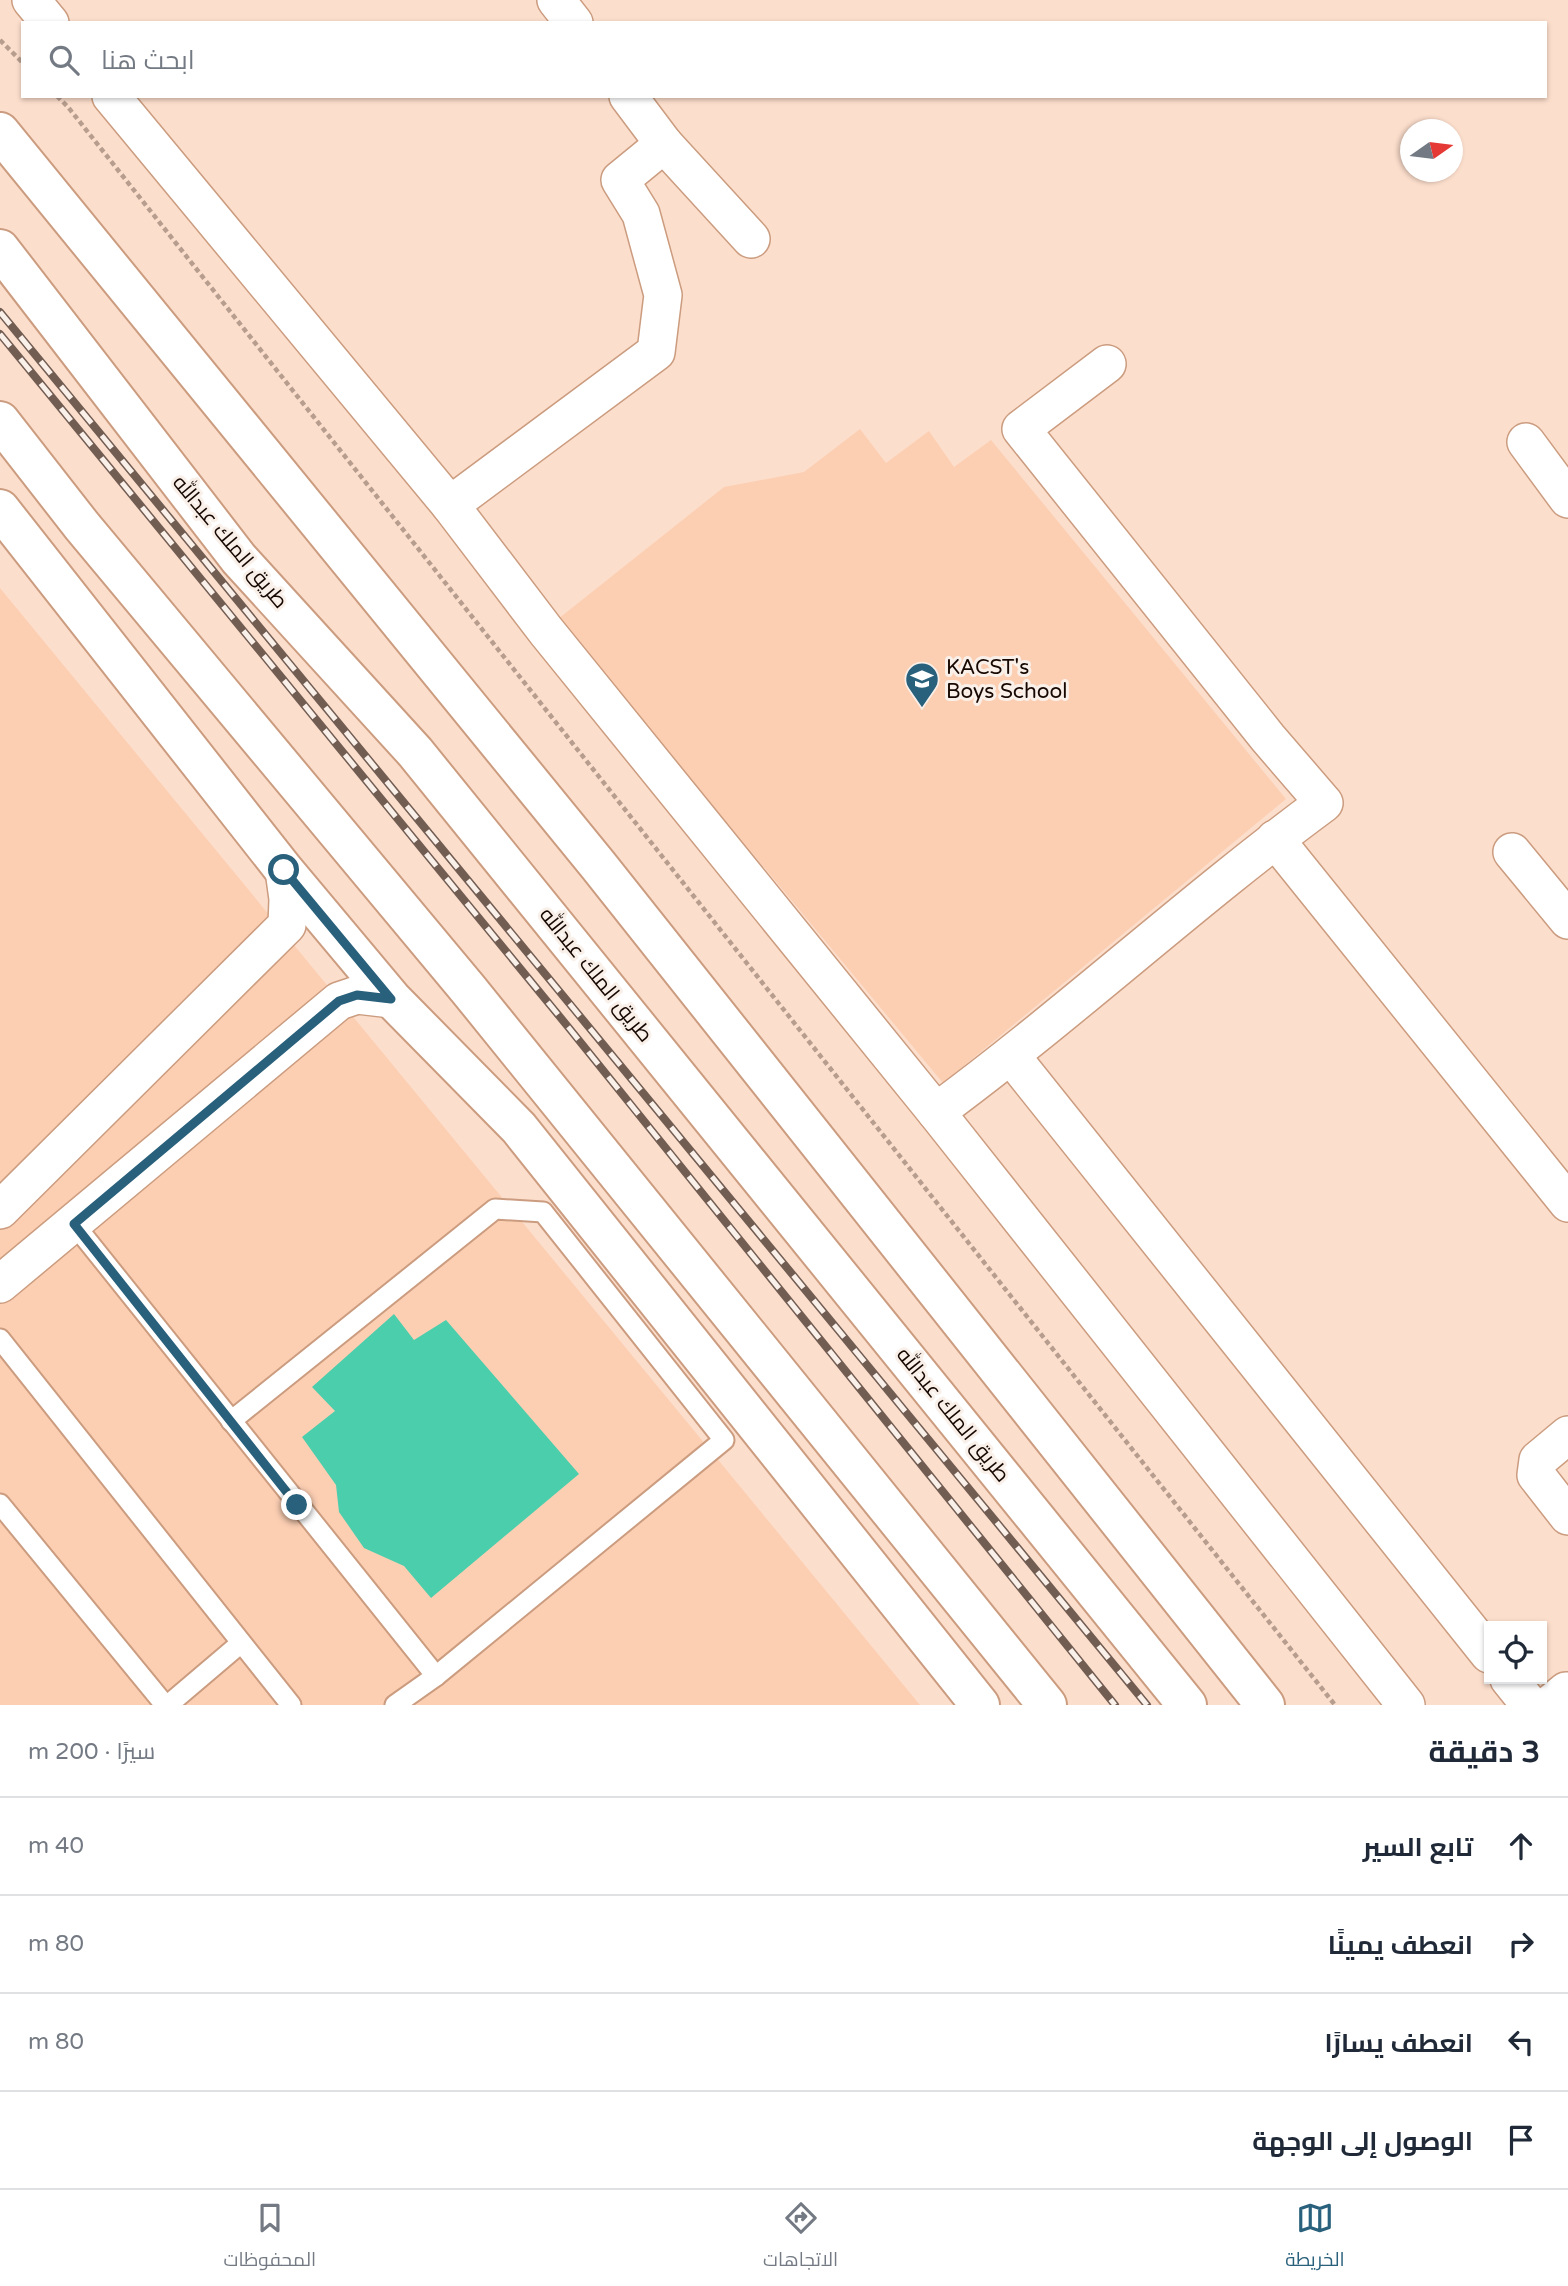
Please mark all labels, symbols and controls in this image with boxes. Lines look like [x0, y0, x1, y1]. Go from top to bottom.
search box [21, 21, 1547, 98]
icon: search [45, 41, 83, 79]
text: ابحث هنا [101, 45, 195, 76]
north arrow [1400, 119, 1463, 182]
street label: طريق الملك عبدالله [167, 469, 294, 614]
place label: KACST's Boys School [946, 655, 1068, 704]
school or university icon: KACST's Boys School [903, 660, 941, 709]
route start [268, 854, 299, 885]
street label: طريق الملك عبدالله [534, 901, 659, 1047]
street label: طريق الملك عبدالله [891, 1341, 1016, 1487]
route end [281, 1489, 312, 1520]
map controls [1484, 1621, 1547, 1684]
button: locate [1484, 1621, 1547, 1684]
text: 3 دقيقة [1429, 1734, 1540, 1771]
text: سيرًا · 200 m [28, 1738, 155, 1766]
icon: ahead [1502, 1827, 1540, 1865]
text: 40 m [28, 1832, 84, 1860]
text: تابع السير [1363, 1832, 1473, 1863]
icon: right [1502, 1925, 1540, 1963]
text: 80 m [28, 1930, 84, 1958]
text: انعطف يمينًا [1328, 1930, 1473, 1961]
icon: left [1502, 2023, 1540, 2061]
text: 80 m [28, 2028, 84, 2056]
text: انعطف يسارًا [1324, 2028, 1473, 2059]
icon: arrive [1502, 2121, 1540, 2159]
text: الوصول إلى الوجهة [1252, 2126, 1473, 2157]
tab: المحفوظات [224, 2199, 316, 2277]
tab: الاتجاهات [763, 2199, 838, 2277]
tab: الخريطة [1285, 2199, 1345, 2277]

